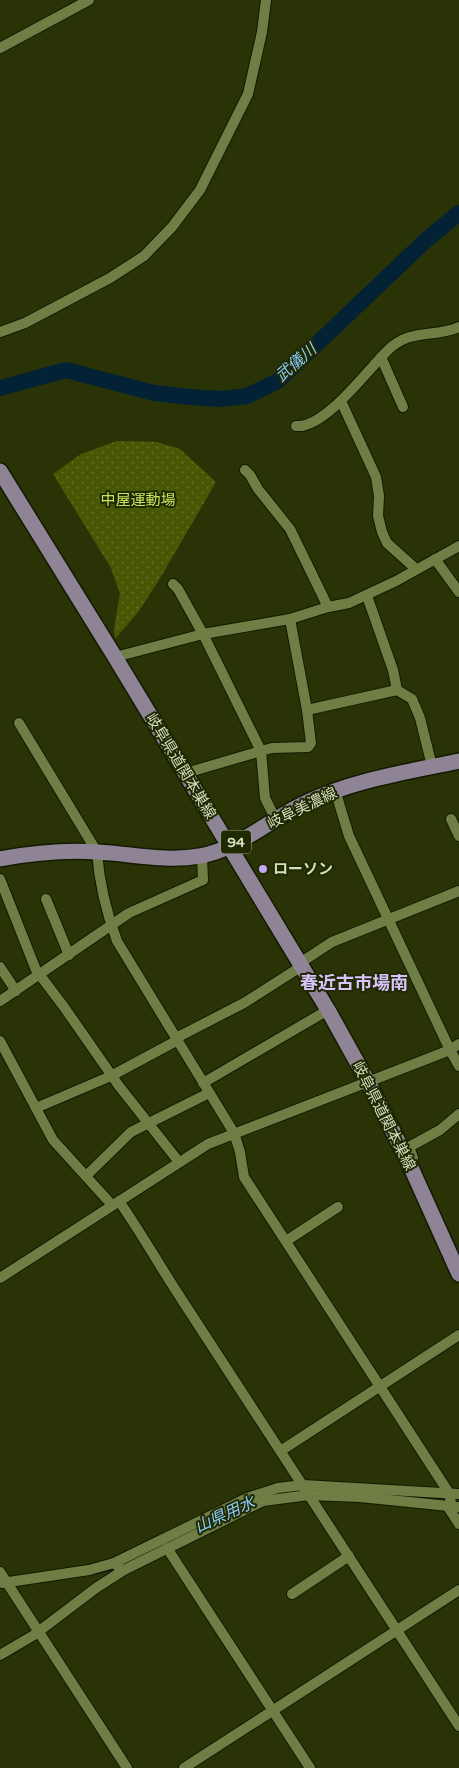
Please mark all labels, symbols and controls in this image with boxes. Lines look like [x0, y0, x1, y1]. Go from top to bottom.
water label: 武儀川 [271, 338, 322, 386]
park label: 中屋運動場 [100, 491, 176, 509]
street label: 岐阜県道関本巣線 [142, 710, 220, 822]
street label: 岐阜美濃線 [264, 783, 340, 833]
road number: 94 [221, 830, 251, 854]
place label: ローソン [273, 860, 333, 878]
marker: ローソン [257, 863, 269, 875]
district label: 春近古市場南 [300, 972, 408, 994]
street label: 岐阜県道関本巣線 [349, 1058, 419, 1174]
water label: 山県用水 [192, 1492, 260, 1538]

